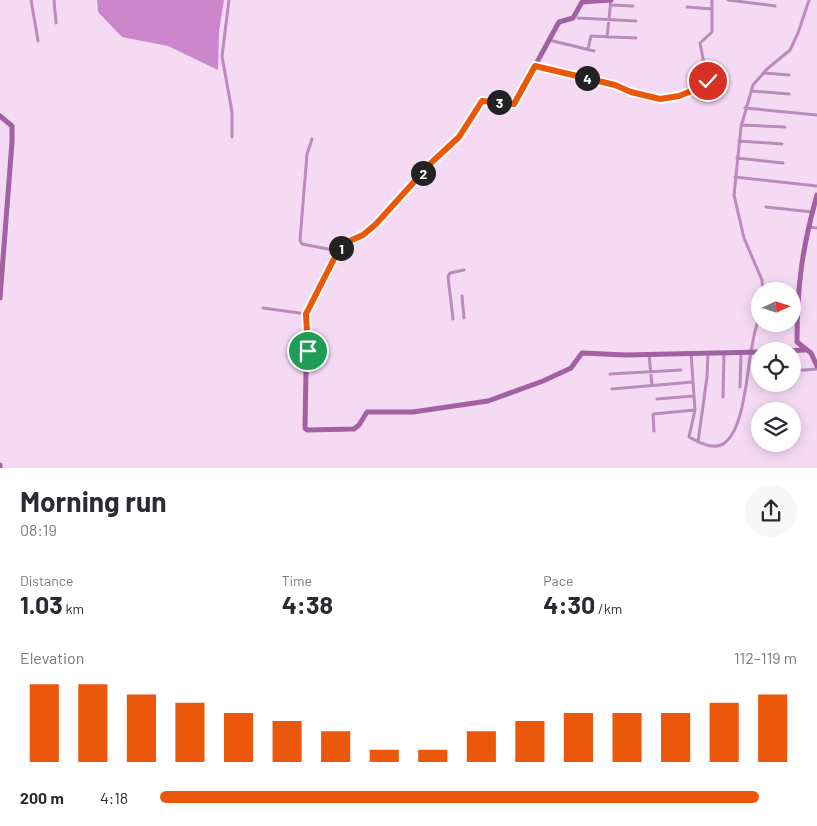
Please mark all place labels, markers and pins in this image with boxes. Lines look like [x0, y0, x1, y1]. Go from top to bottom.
pin [687, 60, 729, 102]
pin: 4 [574, 66, 600, 90]
pin: 3 [486, 90, 512, 114]
pin: 2 [410, 160, 436, 186]
pin: 1 [328, 236, 354, 260]
pin [287, 330, 329, 372]

